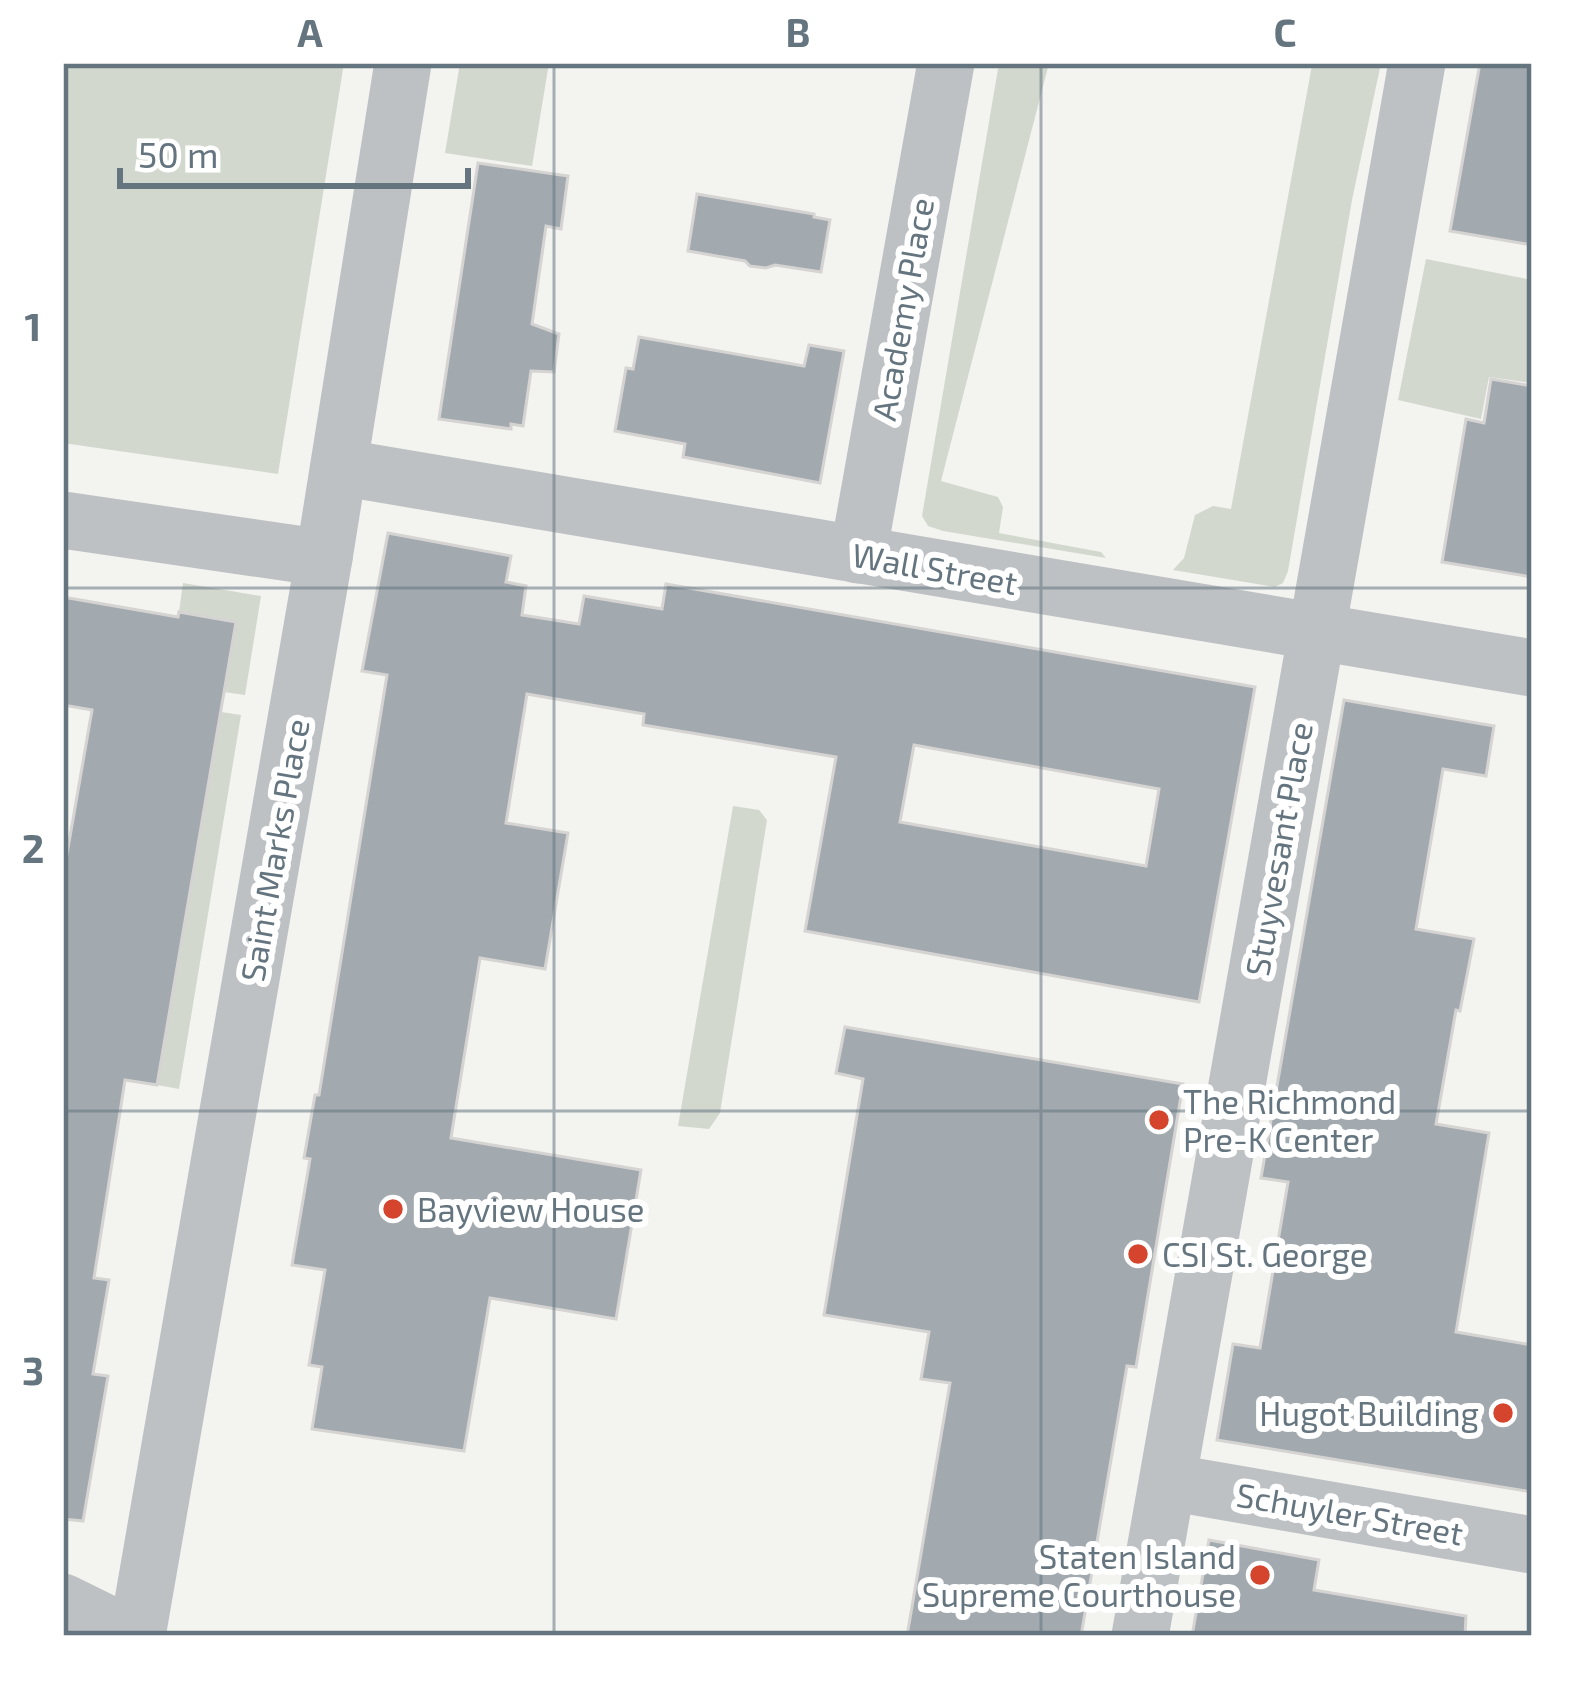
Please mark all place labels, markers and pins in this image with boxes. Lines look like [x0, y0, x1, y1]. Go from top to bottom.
place label: The Richmond Pre-K Center [1183, 1081, 1396, 1159]
marker: The Richmond Pre-K Center [1146, 1107, 1172, 1133]
place label: Bayview House [417, 1189, 644, 1229]
marker: Bayview House [380, 1196, 406, 1222]
place label: CSI St. George [1162, 1234, 1367, 1274]
marker: CSI St. George [1125, 1241, 1151, 1267]
place label: Hugot Building [1259, 1393, 1479, 1433]
marker: Hugot Building [1490, 1400, 1516, 1426]
place label: Staten Island Supreme Courthouse [922, 1536, 1236, 1614]
marker: Staten Island Supreme Courthouse [1247, 1562, 1273, 1588]

